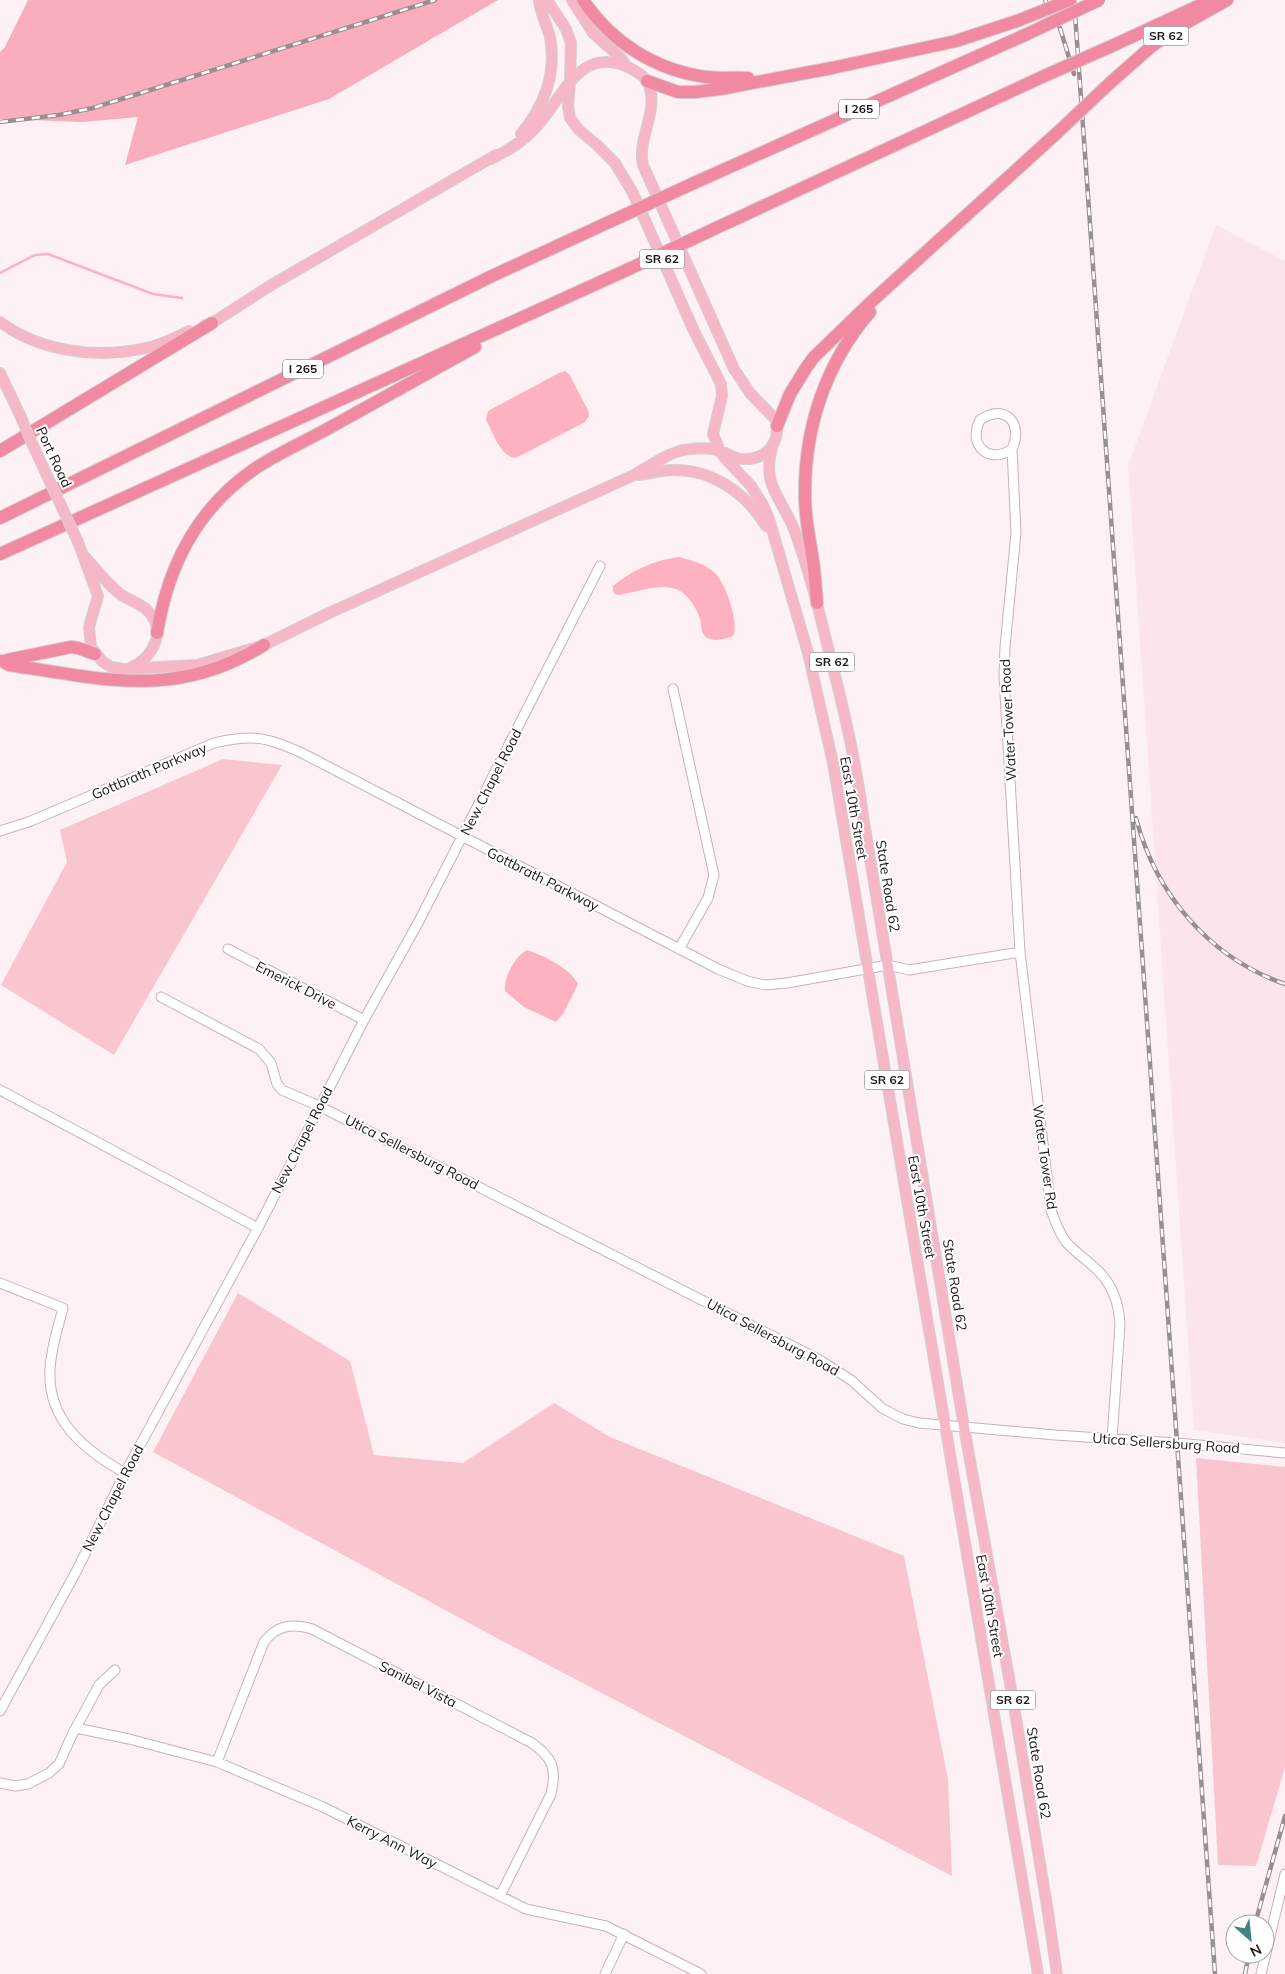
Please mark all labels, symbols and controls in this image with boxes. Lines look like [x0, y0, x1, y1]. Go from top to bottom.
road number: SR 62 [1144, 27, 1188, 46]
road number: I 265 [839, 100, 879, 118]
road number: SR 62 [640, 250, 684, 268]
road number: I 265 [283, 359, 323, 378]
street label: Port Road [32, 424, 76, 490]
road number: SR 62 [810, 652, 854, 672]
street label: Water Tower Road [996, 658, 1020, 782]
street label: New Chapel Road [456, 726, 526, 838]
street label: Gottbrath Parkway [89, 738, 210, 803]
street label: East 10th Street [836, 755, 872, 861]
street label: State Road 62 [872, 839, 904, 933]
street label: Gottbrath Parkway [484, 843, 603, 915]
street label: Emerick Drive [253, 957, 339, 1013]
road number: SR 62 [864, 1070, 910, 1090]
street label: New Chapel Road [267, 1084, 337, 1196]
street label: Water Tower Rd [1029, 1103, 1061, 1211]
street label: Utica Sellersburg Road [342, 1110, 482, 1194]
street label: East 10th Street [904, 1154, 940, 1260]
street label: State Road 62 [939, 1238, 971, 1332]
street label: Utica Sellersburg Road [704, 1294, 842, 1380]
street label: Utica Sellersburg Road [1092, 1429, 1240, 1457]
street label: New Chapel Road [78, 1442, 148, 1554]
street label: East 10th Street [972, 1553, 1008, 1659]
street label: Sanibel Vista [376, 1657, 460, 1711]
road number: SR 62 [990, 1690, 1036, 1710]
street label: State Road 62 [1023, 1726, 1055, 1820]
street label: Kerry Ann Way [344, 1812, 441, 1873]
north arrow [1225, 1914, 1275, 1964]
text: N [1247, 1940, 1265, 1961]

